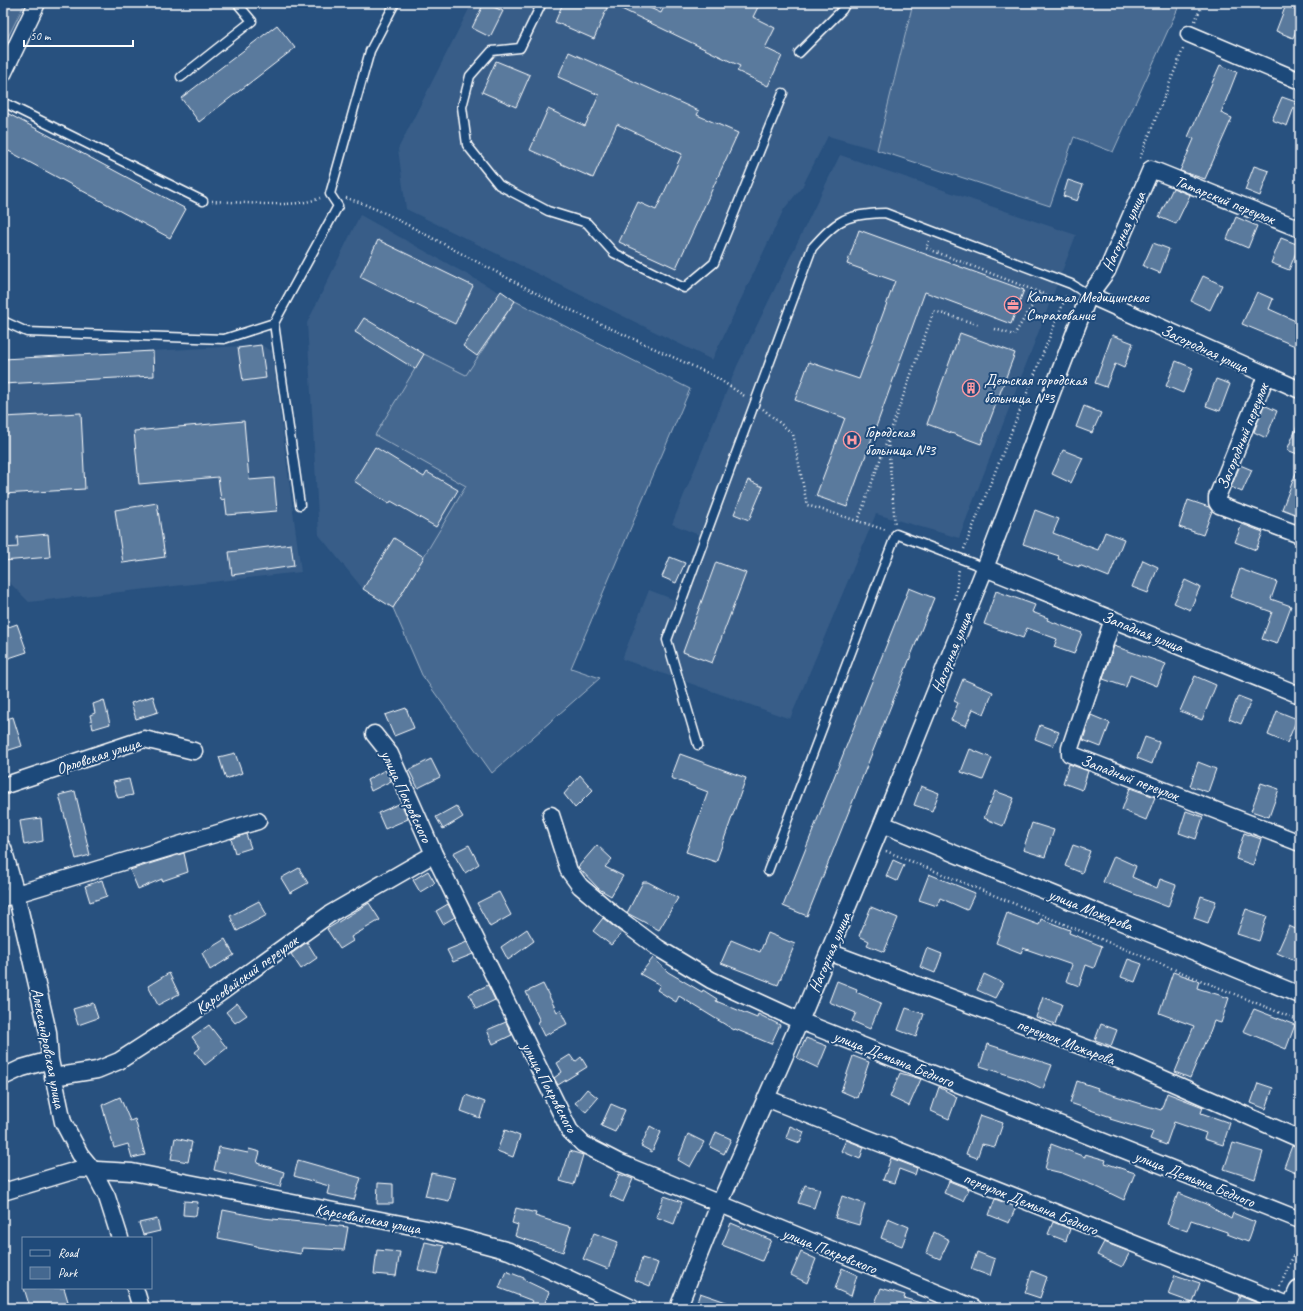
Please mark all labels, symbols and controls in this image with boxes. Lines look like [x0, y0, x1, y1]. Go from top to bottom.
scale bar [24, 22, 133, 48]
text: 50 m [30, 28, 52, 44]
street label: Татарский переулок [1172, 171, 1279, 230]
street label: Нагорная улица [1097, 188, 1151, 274]
place label: Капитал Медицинское Страхование [1026, 287, 1151, 325]
office icon: Капитал Медицинское Страхование [1003, 295, 1023, 315]
street label: Загородная улица [1158, 320, 1253, 379]
place label: Детская городская больница №3 [984, 370, 1088, 408]
building icon: Детская городская больница №3 [961, 378, 981, 398]
street label: Загородный переулок [1213, 378, 1274, 492]
place label: Городская больница №3 [865, 422, 937, 460]
hospital icon: Городская больница №3 [842, 430, 862, 450]
street label: Западная улица [1099, 607, 1187, 658]
street label: Нагорная улица [927, 608, 977, 696]
street label: Орловская улица [54, 733, 144, 779]
street label: улица Покровского [376, 746, 437, 847]
street label: Западный переулок [1078, 750, 1183, 807]
street label: улица Можарова [1045, 884, 1136, 936]
street label: Нагорная улица [804, 908, 856, 995]
street label: Карсовайский переулок [191, 930, 304, 1019]
street label: Александровская улица [27, 986, 70, 1112]
street label: переулок Можарова [1014, 1014, 1119, 1070]
street label: улица Демьяна Бедного [830, 1025, 958, 1093]
street label: улица Покровского [516, 1038, 582, 1137]
street label: улица Демьяна Бедного [1131, 1145, 1259, 1213]
street label: переулок Демьяна Бедного [961, 1168, 1102, 1240]
street label: Карсовайская улица [314, 1199, 424, 1239]
street label: улица Покровского [779, 1223, 881, 1279]
legend [22, 1237, 152, 1289]
text: Road [58, 1245, 80, 1261]
text: Park [58, 1265, 79, 1281]

